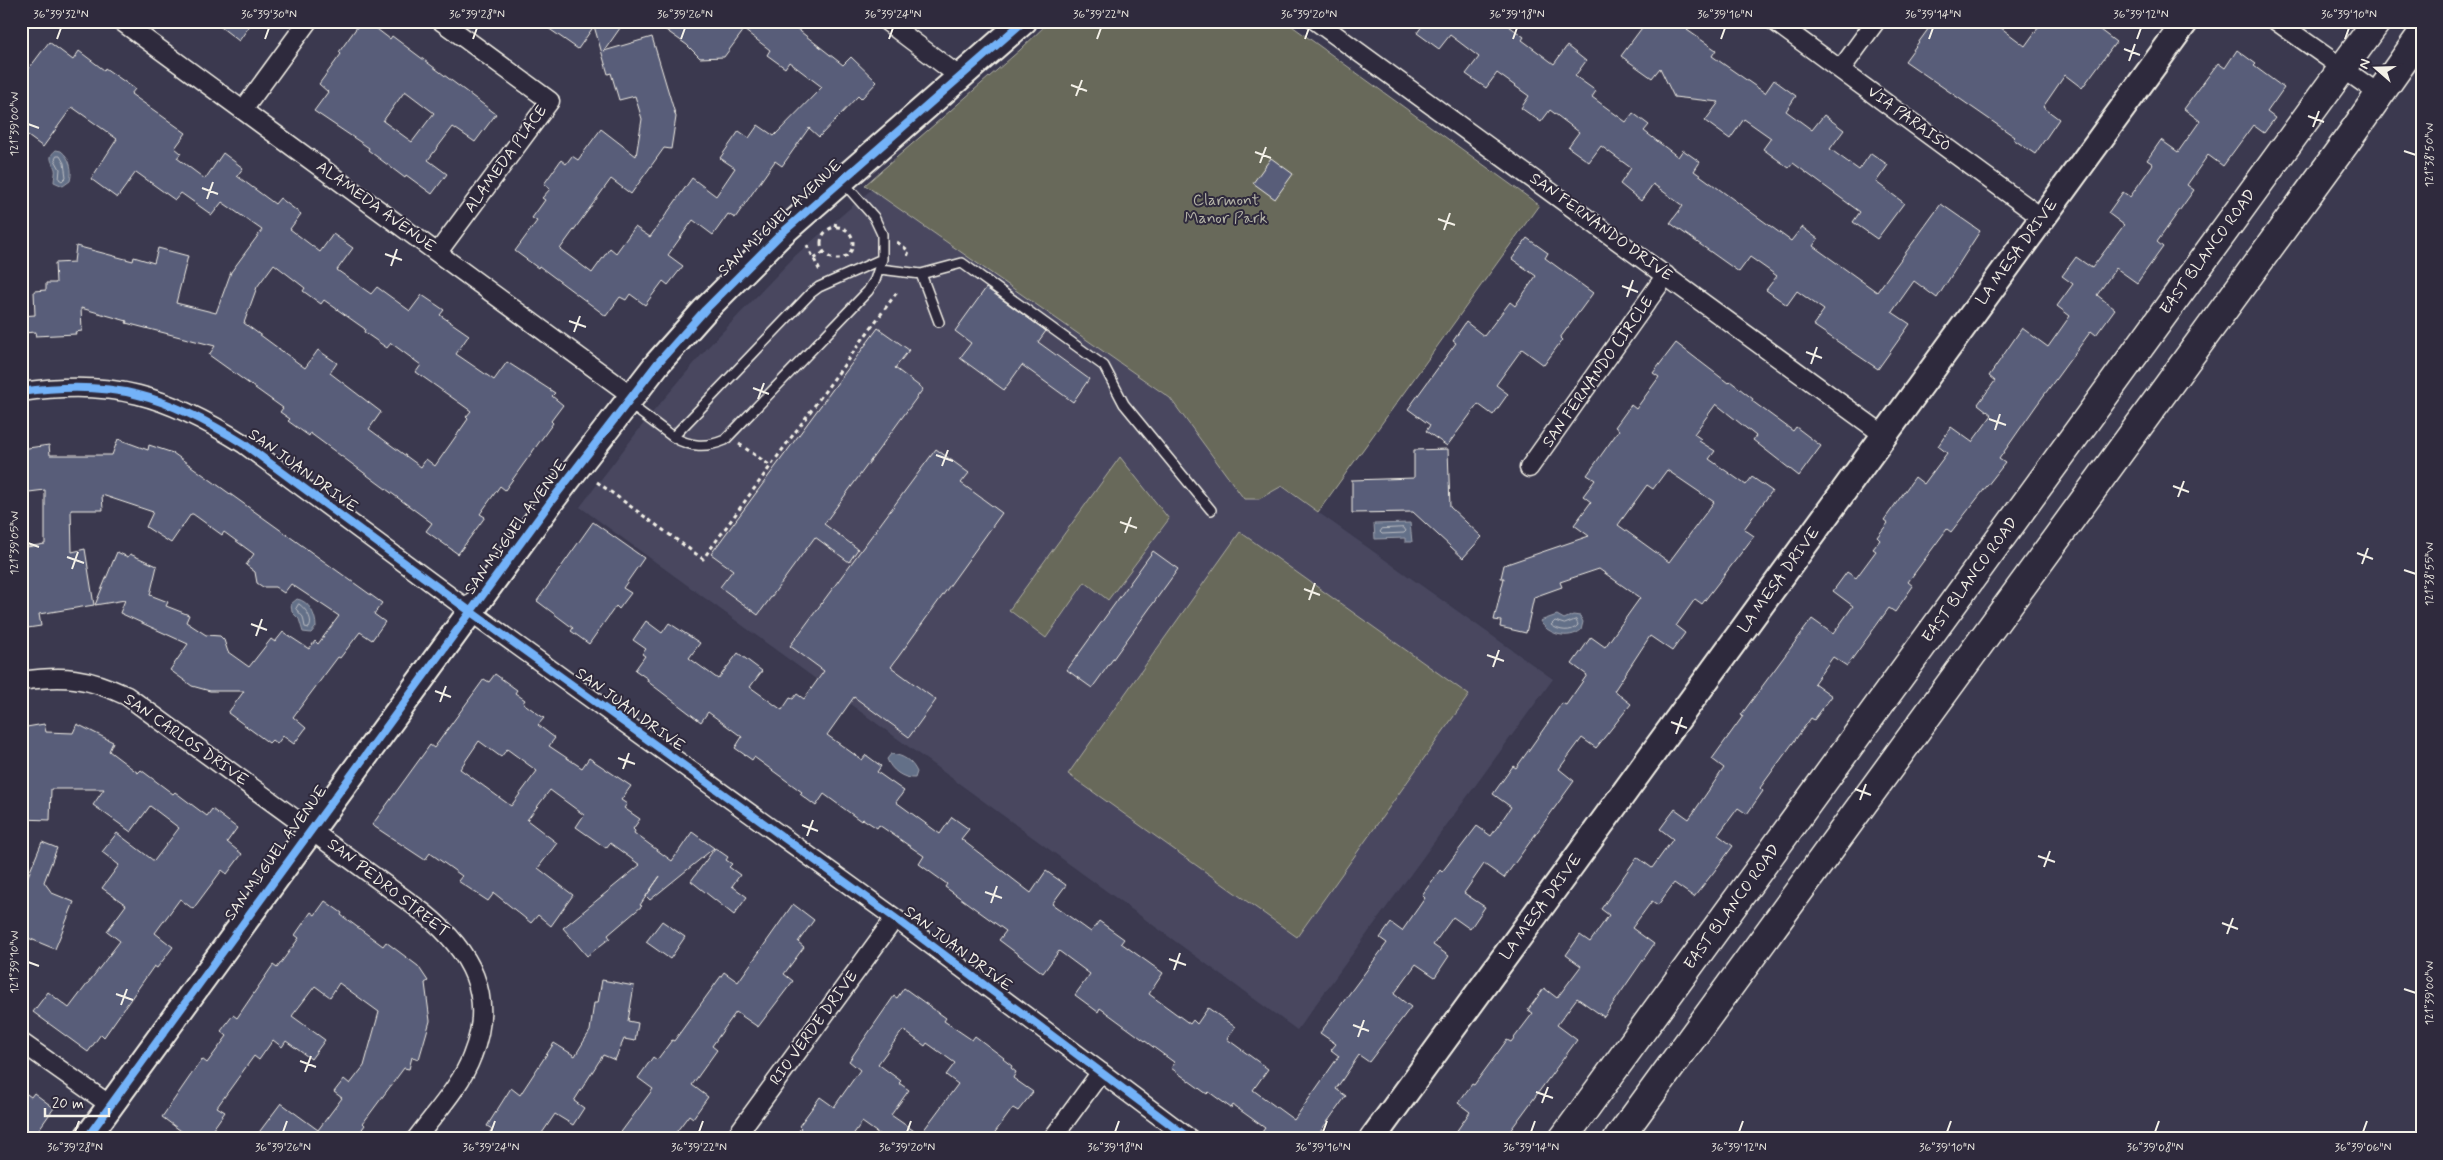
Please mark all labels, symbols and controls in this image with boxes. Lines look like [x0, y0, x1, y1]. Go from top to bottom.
text: 36°39'32"N [33, 7, 89, 23]
text: 36°39'30"N [241, 7, 297, 23]
text: 36°39'28"N [449, 7, 505, 23]
text: 36°39'26"N [657, 7, 713, 23]
text: 36°39'24"N [865, 7, 921, 23]
text: 36°39'22"N [1073, 7, 1129, 23]
text: 36°39'20"N [1281, 7, 1337, 23]
text: 36°39'18"N [1489, 7, 1545, 23]
text: 36°39'16"N [1697, 7, 1753, 23]
text: 36°39'14"N [1905, 7, 1961, 23]
text: 36°39'12"N [2113, 7, 2169, 23]
text: 36°39'10"N [2321, 7, 2377, 23]
north arrow [2350, 42, 2400, 92]
text: N [2355, 56, 2375, 71]
street label: VIA PARAISO [1863, 81, 1955, 157]
text: 121°39'00"W [7, 92, 23, 156]
street label: ALAMEDA PLACE [460, 101, 552, 217]
text: 121°38'50"W [2422, 123, 2438, 187]
street label: SAN MIGUEL AVENUE [713, 155, 847, 281]
street label: ALAMEDA AVENUE [312, 156, 440, 258]
street label: SAN FERNANDO DRIVE [1525, 168, 1677, 286]
street label: EAST BLANCO ROAD [2155, 185, 2261, 319]
park label: Clarmont Manor Park [1185, 190, 1267, 229]
street label: LA MESA DRIVE [1971, 195, 2063, 309]
street label: SAN FERNANDO CIRCLE [1538, 292, 1658, 452]
street label: SAN JUAN DRIVE [244, 424, 362, 518]
street label: SAN MIGUEL AVENUE [460, 455, 572, 599]
text: 121°39'05"W [7, 511, 23, 575]
street label: EAST BLANCO ROAD [1917, 513, 2023, 647]
street label: LA MESA DRIVE [1733, 523, 1825, 637]
text: 121°38'55"W [2422, 542, 2438, 606]
street label: SAN JUAN DRIVE [571, 663, 689, 757]
street label: SAN CARLOS DRIVE [119, 689, 253, 791]
street label: SAN MIGUEL AVENUE [220, 781, 332, 925]
street label: SAN PEDRO STREET [323, 834, 453, 942]
street label: EAST BLANCO ROAD [1679, 840, 1785, 974]
street label: LA MESA DRIVE [1495, 850, 1587, 964]
street label: SAN JUAN DRIVE [900, 901, 1016, 997]
text: 121°39'10"W [7, 930, 23, 994]
text: 121°39'00"W [2422, 961, 2438, 1025]
street label: RIO VERDE DRIVE [765, 966, 863, 1090]
scale bar [45, 1085, 109, 1117]
text: 20 m [52, 1094, 84, 1114]
text: 36°39'28"N [47, 1140, 103, 1156]
text: 36°39'26"N [255, 1140, 311, 1156]
text: 36°39'24"N [463, 1140, 519, 1156]
text: 36°39'22"N [671, 1140, 727, 1156]
text: 36°39'20"N [879, 1140, 935, 1156]
text: 36°39'18"N [1087, 1140, 1143, 1156]
text: 36°39'16"N [1295, 1140, 1351, 1156]
text: 36°39'14"N [1503, 1140, 1559, 1156]
text: 36°39'12"N [1711, 1140, 1767, 1156]
text: 36°39'10"N [1919, 1140, 1975, 1156]
text: 36°39'08"N [2127, 1140, 2183, 1156]
text: 36°39'06"N [2335, 1140, 2391, 1156]

